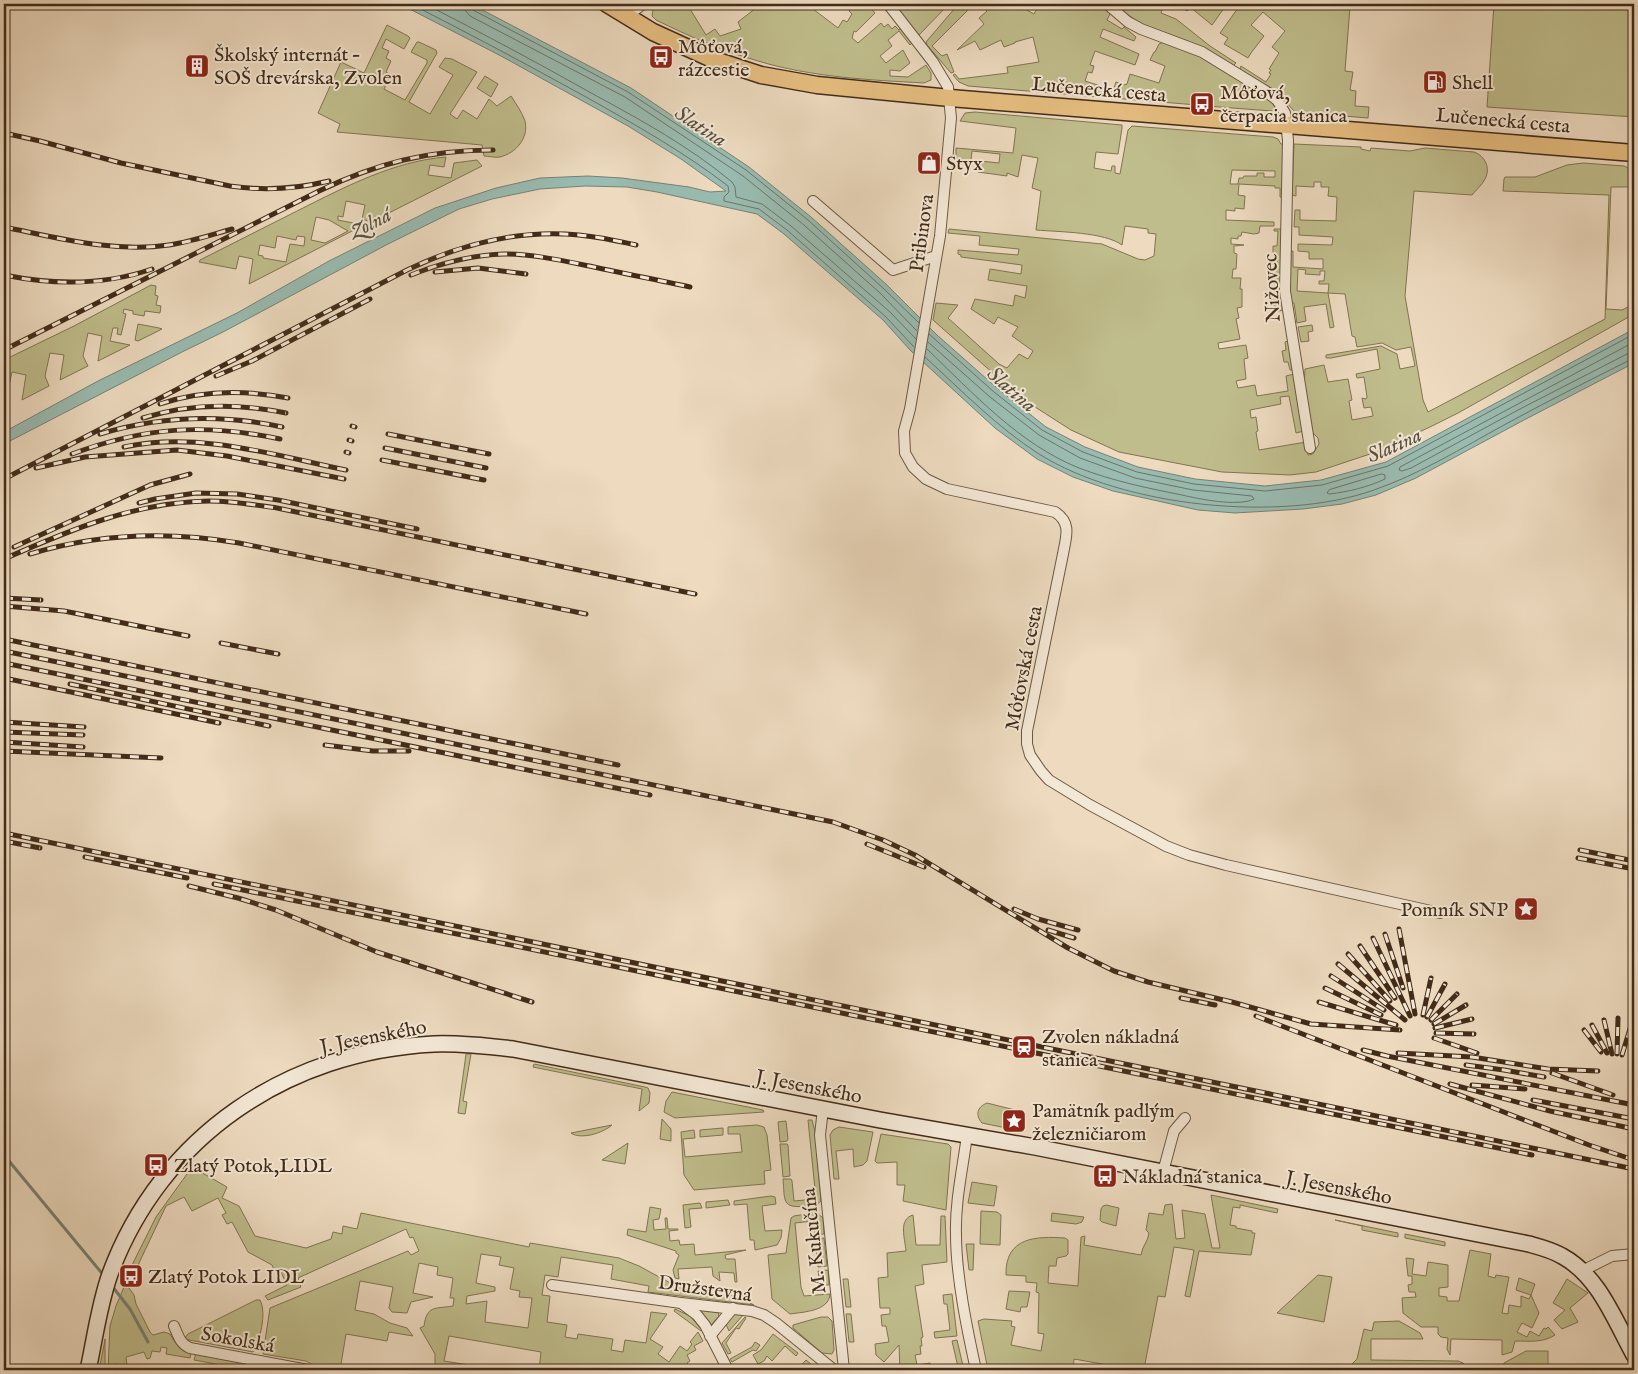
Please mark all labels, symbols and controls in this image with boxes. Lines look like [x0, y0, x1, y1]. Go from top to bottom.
place label: Môťová, rázcestie [678, 35, 749, 83]
place label: Školský internát – SOŠ drevárska, Zvolen [214, 43, 403, 91]
bus stop icon: Môťová, rázcestie [648, 44, 674, 70]
building icon: Školský internát – SOŠ drevárska, Zvolen [184, 53, 210, 79]
fuel station icon: Shell [1422, 69, 1448, 95]
place label: Shell [1452, 71, 1493, 96]
street label: Lučenecká cesta [1031, 72, 1167, 109]
place label: Môťová, čerpacia stanica [1220, 81, 1348, 129]
bus stop icon: Môťová, čerpacia stanica [1189, 91, 1215, 117]
water label: Slatina [669, 100, 732, 154]
street label: Lučenecká cesta [1435, 103, 1571, 140]
shop icon: Styx [916, 150, 942, 176]
place label: Styx [946, 152, 983, 177]
street label: Pribinova [905, 192, 940, 274]
water label: Zolná [343, 201, 399, 247]
street label: Nižovec [1258, 253, 1287, 323]
water label: Slatina [981, 361, 1041, 419]
water label: Slatina [1363, 422, 1426, 470]
street label: Môťovská cesta [1000, 603, 1049, 733]
place icon: Pomník SNP [1513, 896, 1539, 922]
place label: Pomník SNP [1400, 898, 1508, 923]
street label: J. Jesenského [316, 1015, 429, 1060]
place label: Zvolen nákladná stanica [1042, 1025, 1179, 1073]
station icon: Zvolen nákladná stanica [1011, 1034, 1037, 1060]
street label: J. Jesenského [751, 1065, 864, 1110]
place label: Pamätník padlým železničiarom [1032, 1099, 1175, 1147]
place icon: Pamätník padlým železničiarom [1001, 1108, 1027, 1134]
bus stop icon: Zlatý Potok,LIDL [143, 1152, 169, 1178]
place label: Zlatý Potok,LIDL [174, 1154, 333, 1179]
bus stop icon: Nákladná stanica [1092, 1163, 1118, 1189]
place label: Nákladná stanica [1122, 1165, 1263, 1190]
street label: J. Jesenského [1281, 1166, 1394, 1211]
street label: M. Kukučína [796, 1186, 832, 1295]
bus stop icon: Zlatý Potok LIDL [118, 1263, 144, 1289]
place label: Zlatý Potok LIDL [148, 1265, 305, 1290]
street label: Družstevná [656, 1271, 754, 1308]
street label: Sokolská [199, 1322, 277, 1359]

